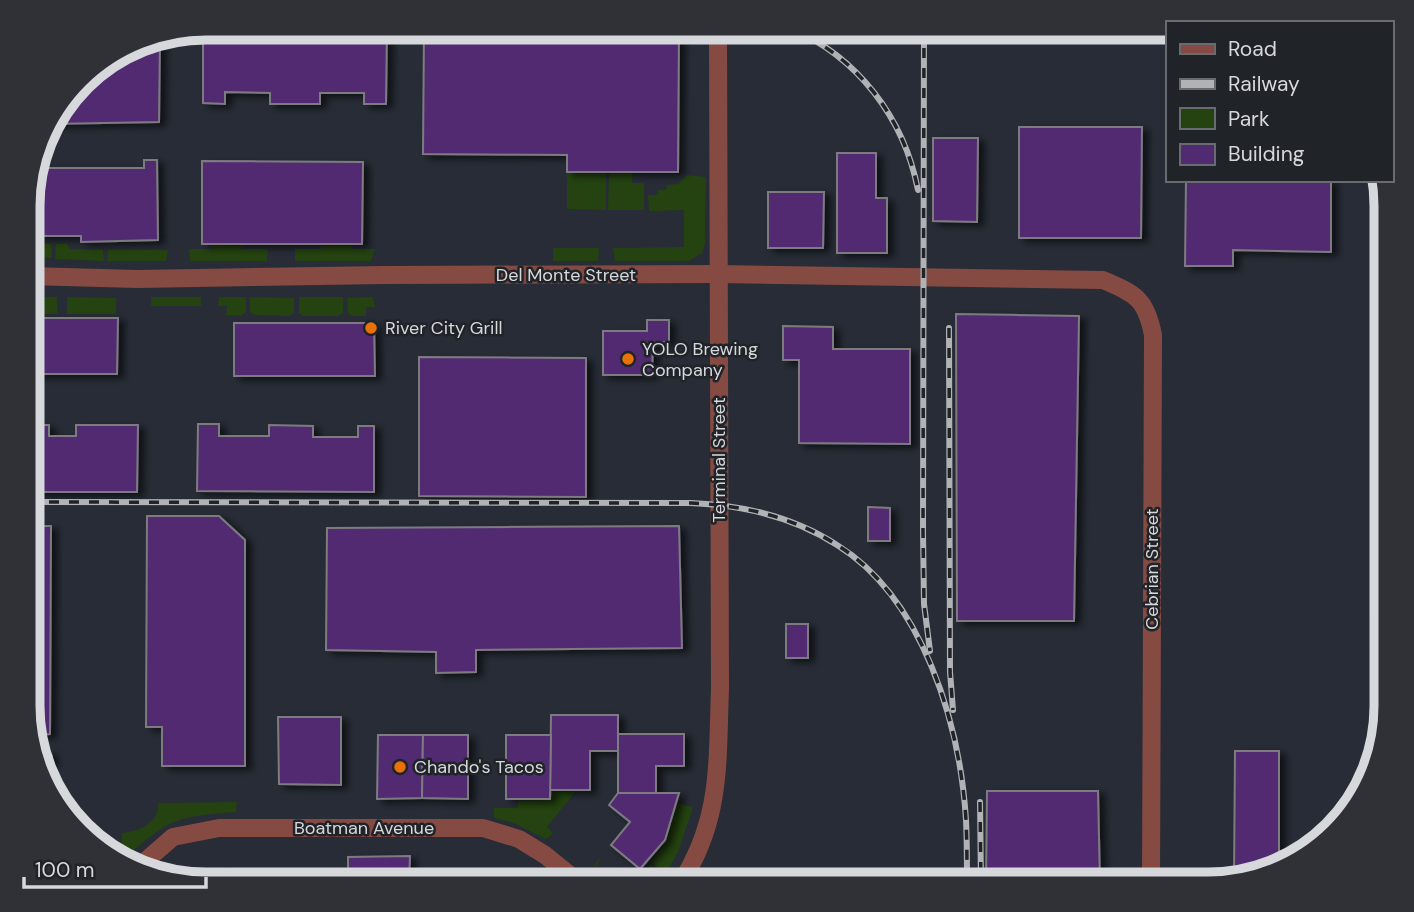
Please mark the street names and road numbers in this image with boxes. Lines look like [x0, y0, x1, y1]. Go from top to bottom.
street label: Del Monte Street [496, 263, 636, 287]
street label: Terminal Street [707, 397, 731, 523]
street label: Cebrian Street [1140, 508, 1164, 630]
street label: Boatman Avenue [294, 816, 434, 840]

